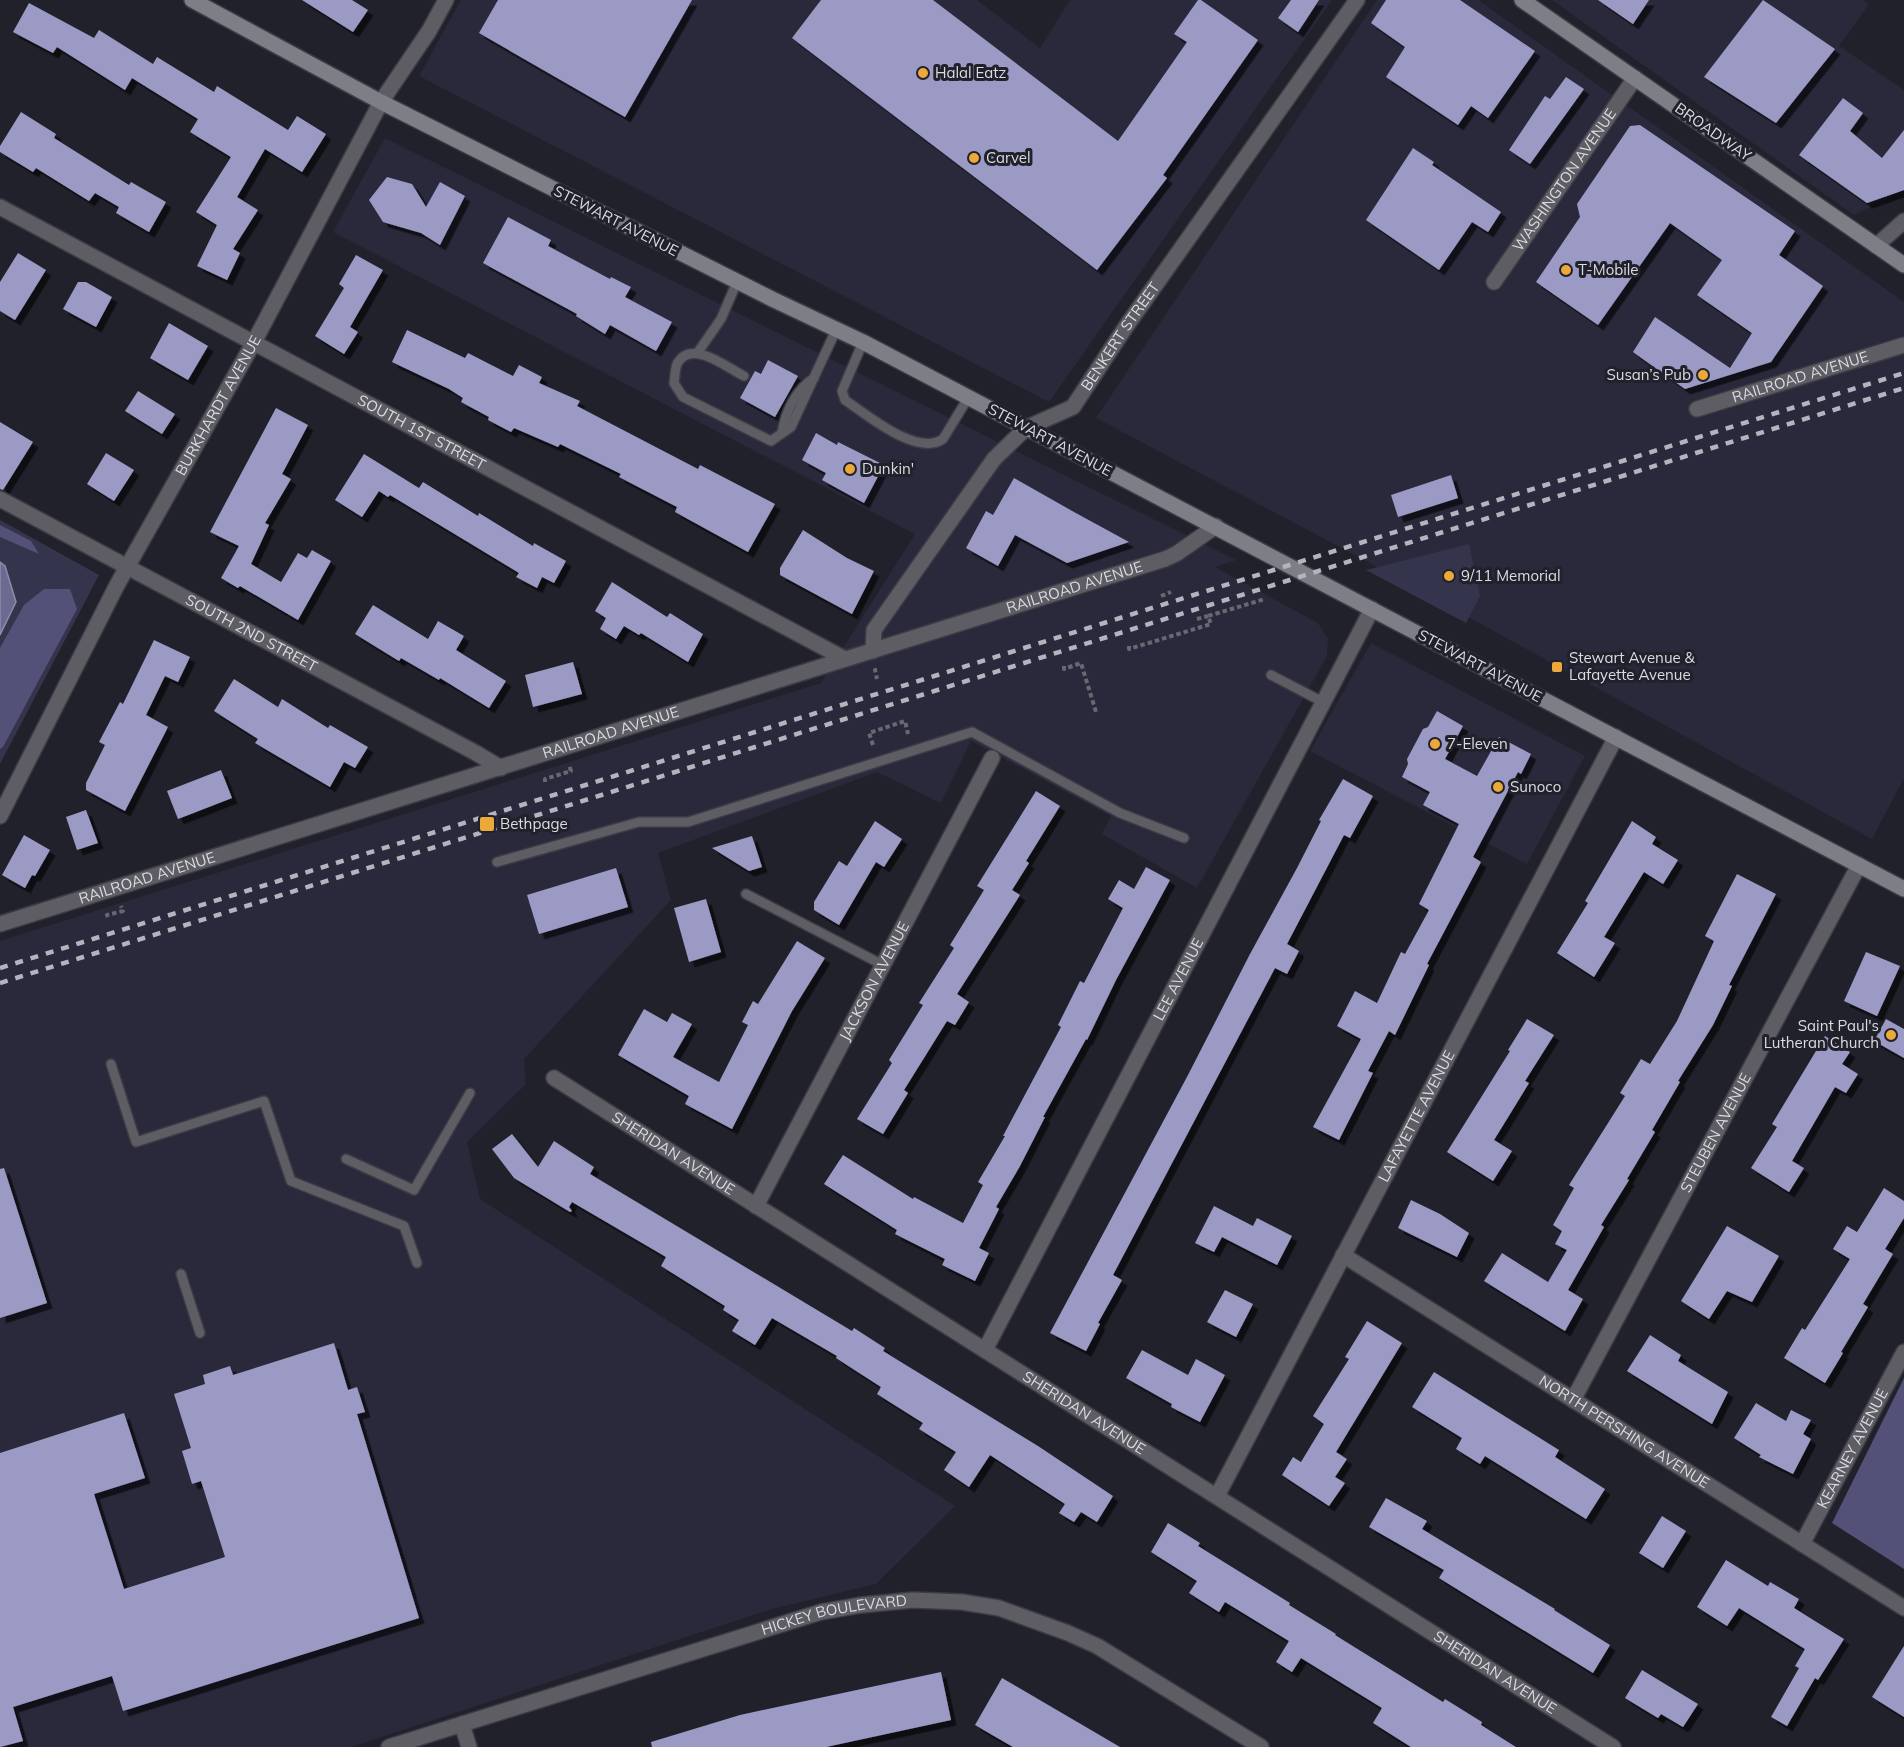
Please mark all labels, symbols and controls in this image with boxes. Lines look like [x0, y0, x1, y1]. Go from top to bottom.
place label: Halal Eatz [935, 63, 1007, 82]
marker: Halal Eatz [916, 66, 930, 80]
street label: BROADWAY [1671, 98, 1756, 165]
street label: WASHINGTON AVENUE [1508, 105, 1620, 255]
place label: Carvel [986, 148, 1031, 167]
marker: Carvel [967, 151, 981, 165]
street label: STEWART AVENUE [551, 181, 682, 260]
place label: T-Mobile [1578, 260, 1639, 279]
marker: T-Mobile [1559, 263, 1573, 277]
street label: BENKERT STREET [1077, 278, 1163, 394]
street label: BURKHARDT AVENUE [171, 332, 265, 479]
street label: RAILROAD AVENUE [1730, 347, 1871, 407]
place label: Susan’s Pub [1606, 365, 1691, 384]
marker: Susan’s Pub [1696, 368, 1710, 382]
street label: SOUTH 1ST STREET [354, 390, 489, 474]
street label: STEWART AVENUE [985, 399, 1115, 480]
place label: Dunkin' [862, 459, 914, 478]
marker: Dunkin' [843, 462, 857, 476]
street label: RAILROAD AVENUE [1004, 557, 1145, 617]
place label: 9/11 Memorial [1461, 566, 1561, 585]
marker: 9/11 Memorial [1442, 569, 1456, 583]
street label: SOUTH 2ND STREET [182, 590, 321, 676]
street label: STEWART AVENUE [1415, 625, 1545, 706]
place label: Stewart Avenue & Lafayette Avenue [1569, 648, 1696, 684]
marker: Stewart Avenue & Lafayette Avenue [1550, 660, 1564, 674]
street label: RAILROAD AVENUE [540, 702, 681, 762]
place label: 7-Eleven [1447, 734, 1508, 753]
marker: 7-Eleven [1428, 737, 1442, 751]
place label: Sunoco [1510, 777, 1561, 796]
marker: Sunoco [1491, 780, 1505, 794]
place label: Bethpage [500, 814, 568, 833]
marker: Bethpage [478, 815, 496, 833]
street label: RAILROAD AVENUE [76, 847, 217, 908]
street label: JACKSON AVENUE [835, 918, 913, 1044]
street label: LEE AVENUE [1149, 935, 1207, 1024]
place label: Saint Paul's Lutheran Church [1764, 1016, 1879, 1052]
marker: Saint Paul's Lutheran Church [1884, 1028, 1898, 1042]
street label: LAFAYETTE AVENUE [1374, 1047, 1459, 1185]
street label: STEUBEN AVENUE [1676, 1069, 1755, 1196]
street label: SHERIDAN AVENUE [608, 1107, 739, 1199]
street label: SHERIDAN AVENUE [1019, 1367, 1149, 1458]
street label: NORTH PERSHING AVENUE [1536, 1371, 1713, 1492]
street label: KEARNEY AVENUE [1813, 1385, 1892, 1512]
street label: HICKEY BOULEVARD [759, 1591, 908, 1639]
street label: SHERIDAN AVENUE [1430, 1626, 1560, 1718]

